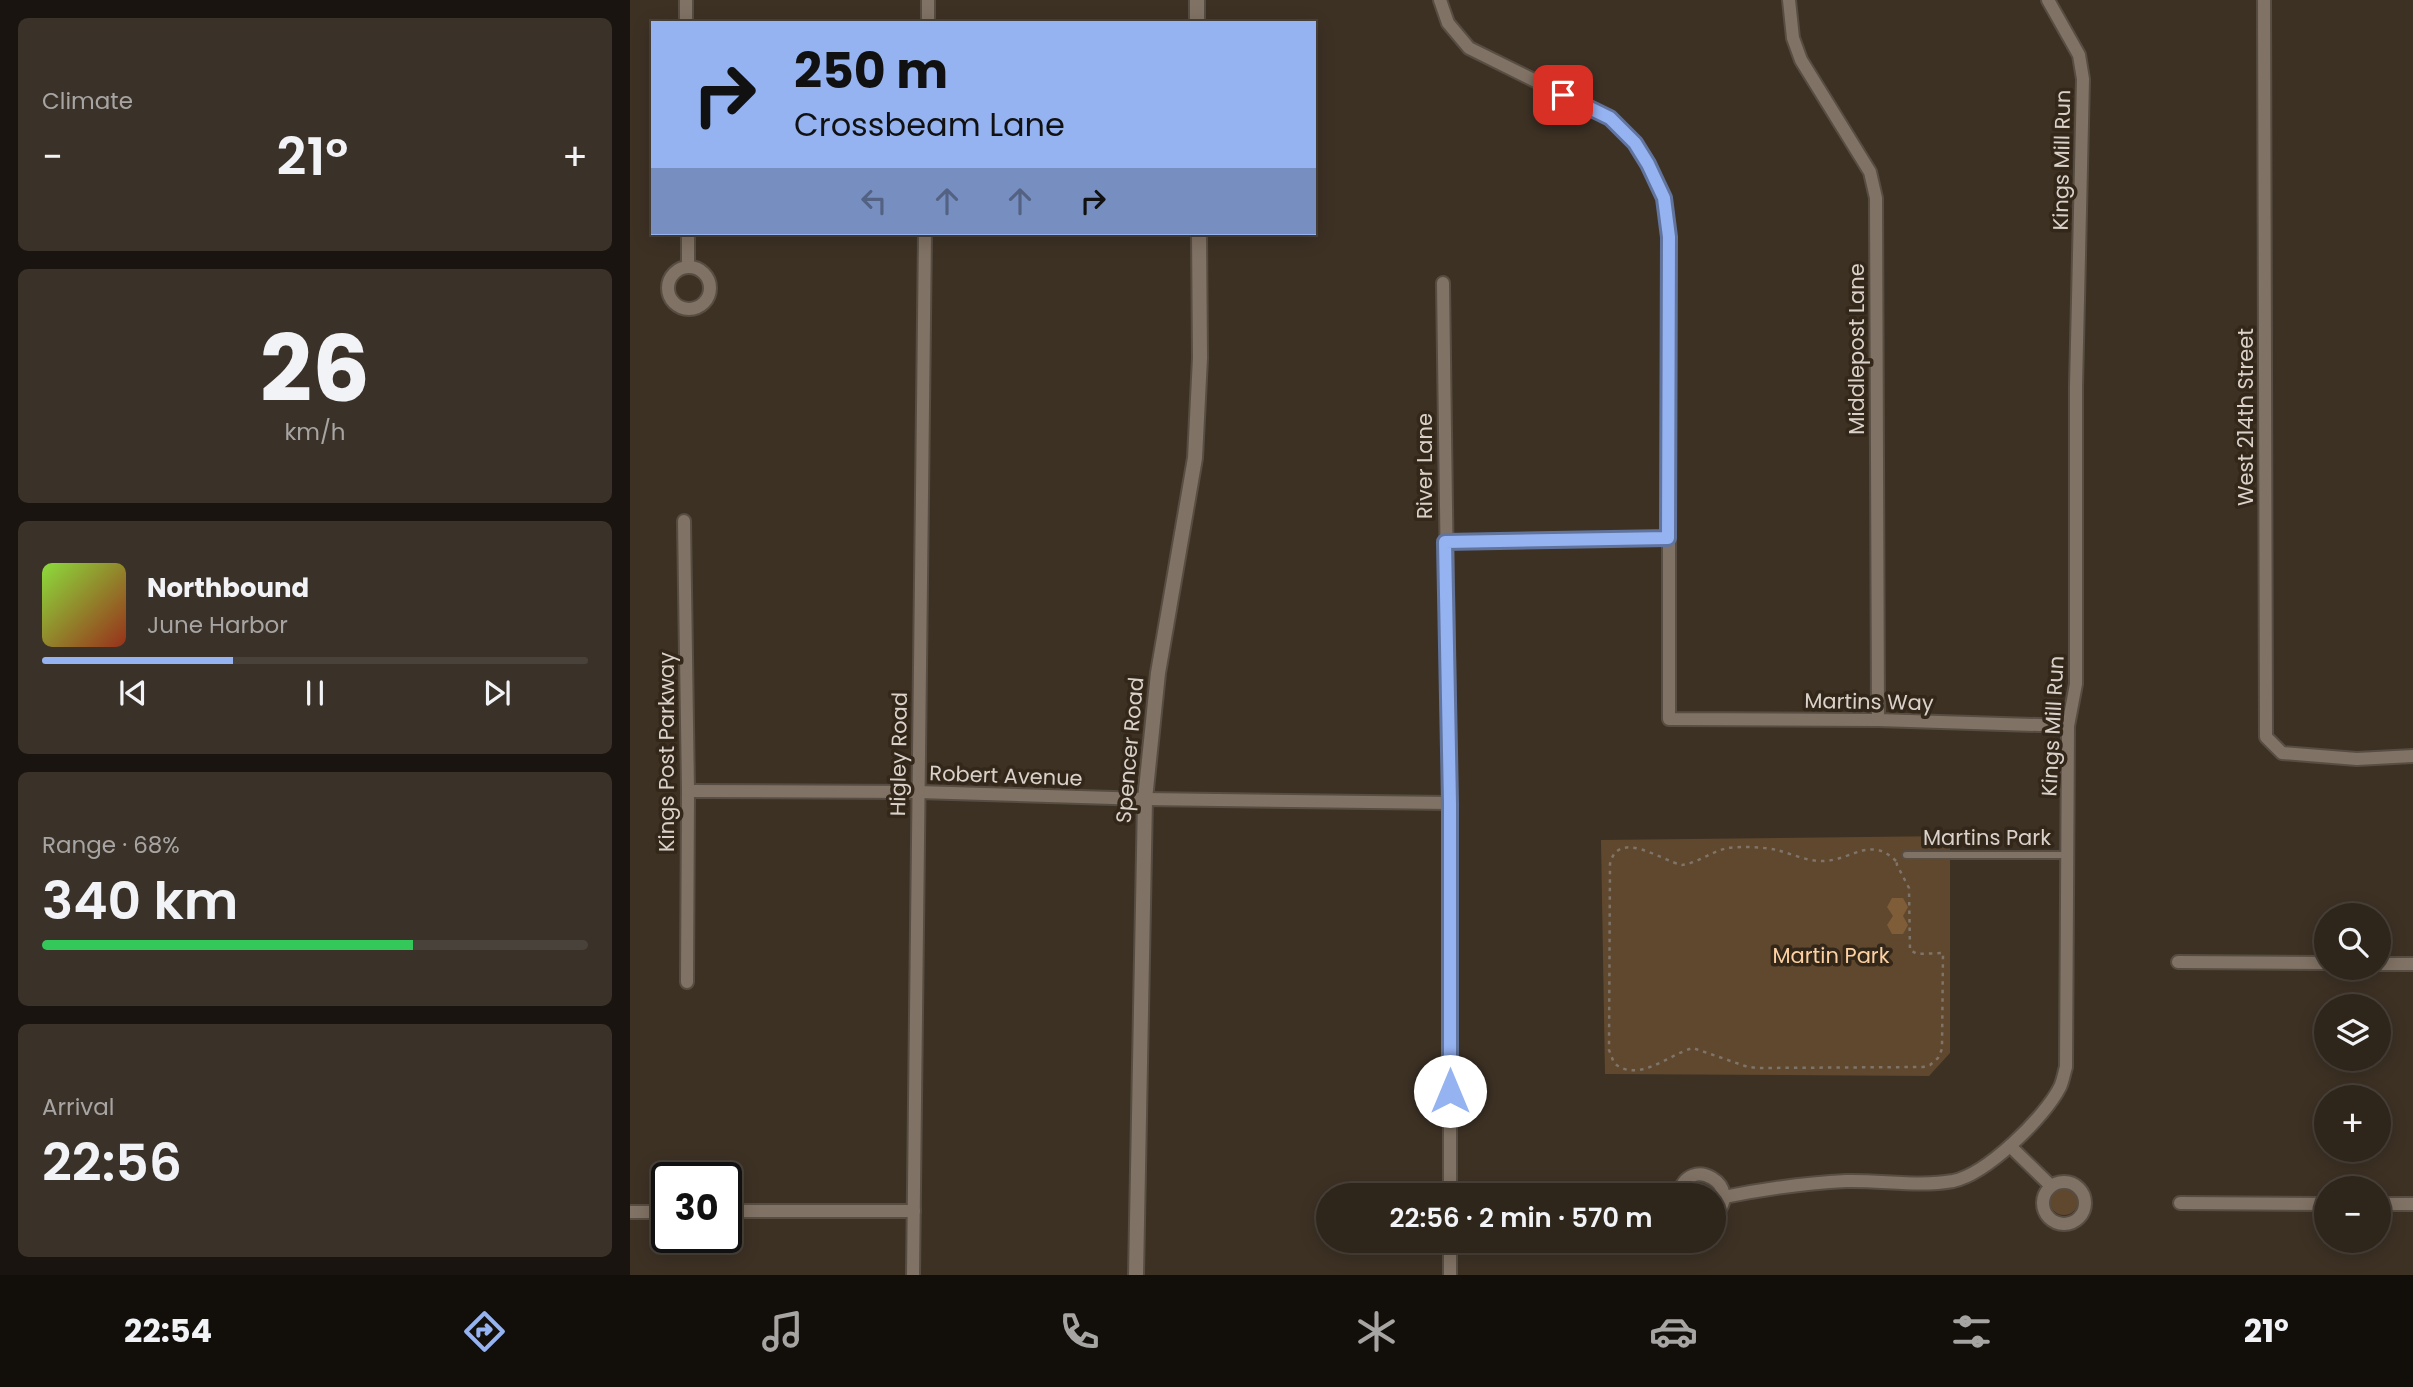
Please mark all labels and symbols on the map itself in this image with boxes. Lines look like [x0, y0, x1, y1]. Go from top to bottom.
pin [1533, 65, 1593, 125]
street label: Kings Mill Run [2046, 89, 2077, 231]
street label: Middlepost Lane [1842, 263, 1871, 435]
street label: West 214th Street [2231, 328, 2260, 506]
street label: River Lane [1410, 413, 1439, 519]
street label: Kings Post Parkway [652, 652, 681, 852]
street label: Kings Mill Run [2034, 655, 2071, 797]
street label: Spencer Road [1109, 676, 1150, 824]
street label: Martins Way [1804, 686, 1934, 717]
street label: Higley Road [883, 692, 914, 816]
street label: Robert Avenue [929, 758, 1083, 793]
street label: Martins Park [1923, 823, 2051, 852]
park label: Martin Park [1773, 941, 1890, 970]
position arrow [1413, 1054, 1487, 1128]
speed limit sign: 30 [651, 1162, 742, 1253]

